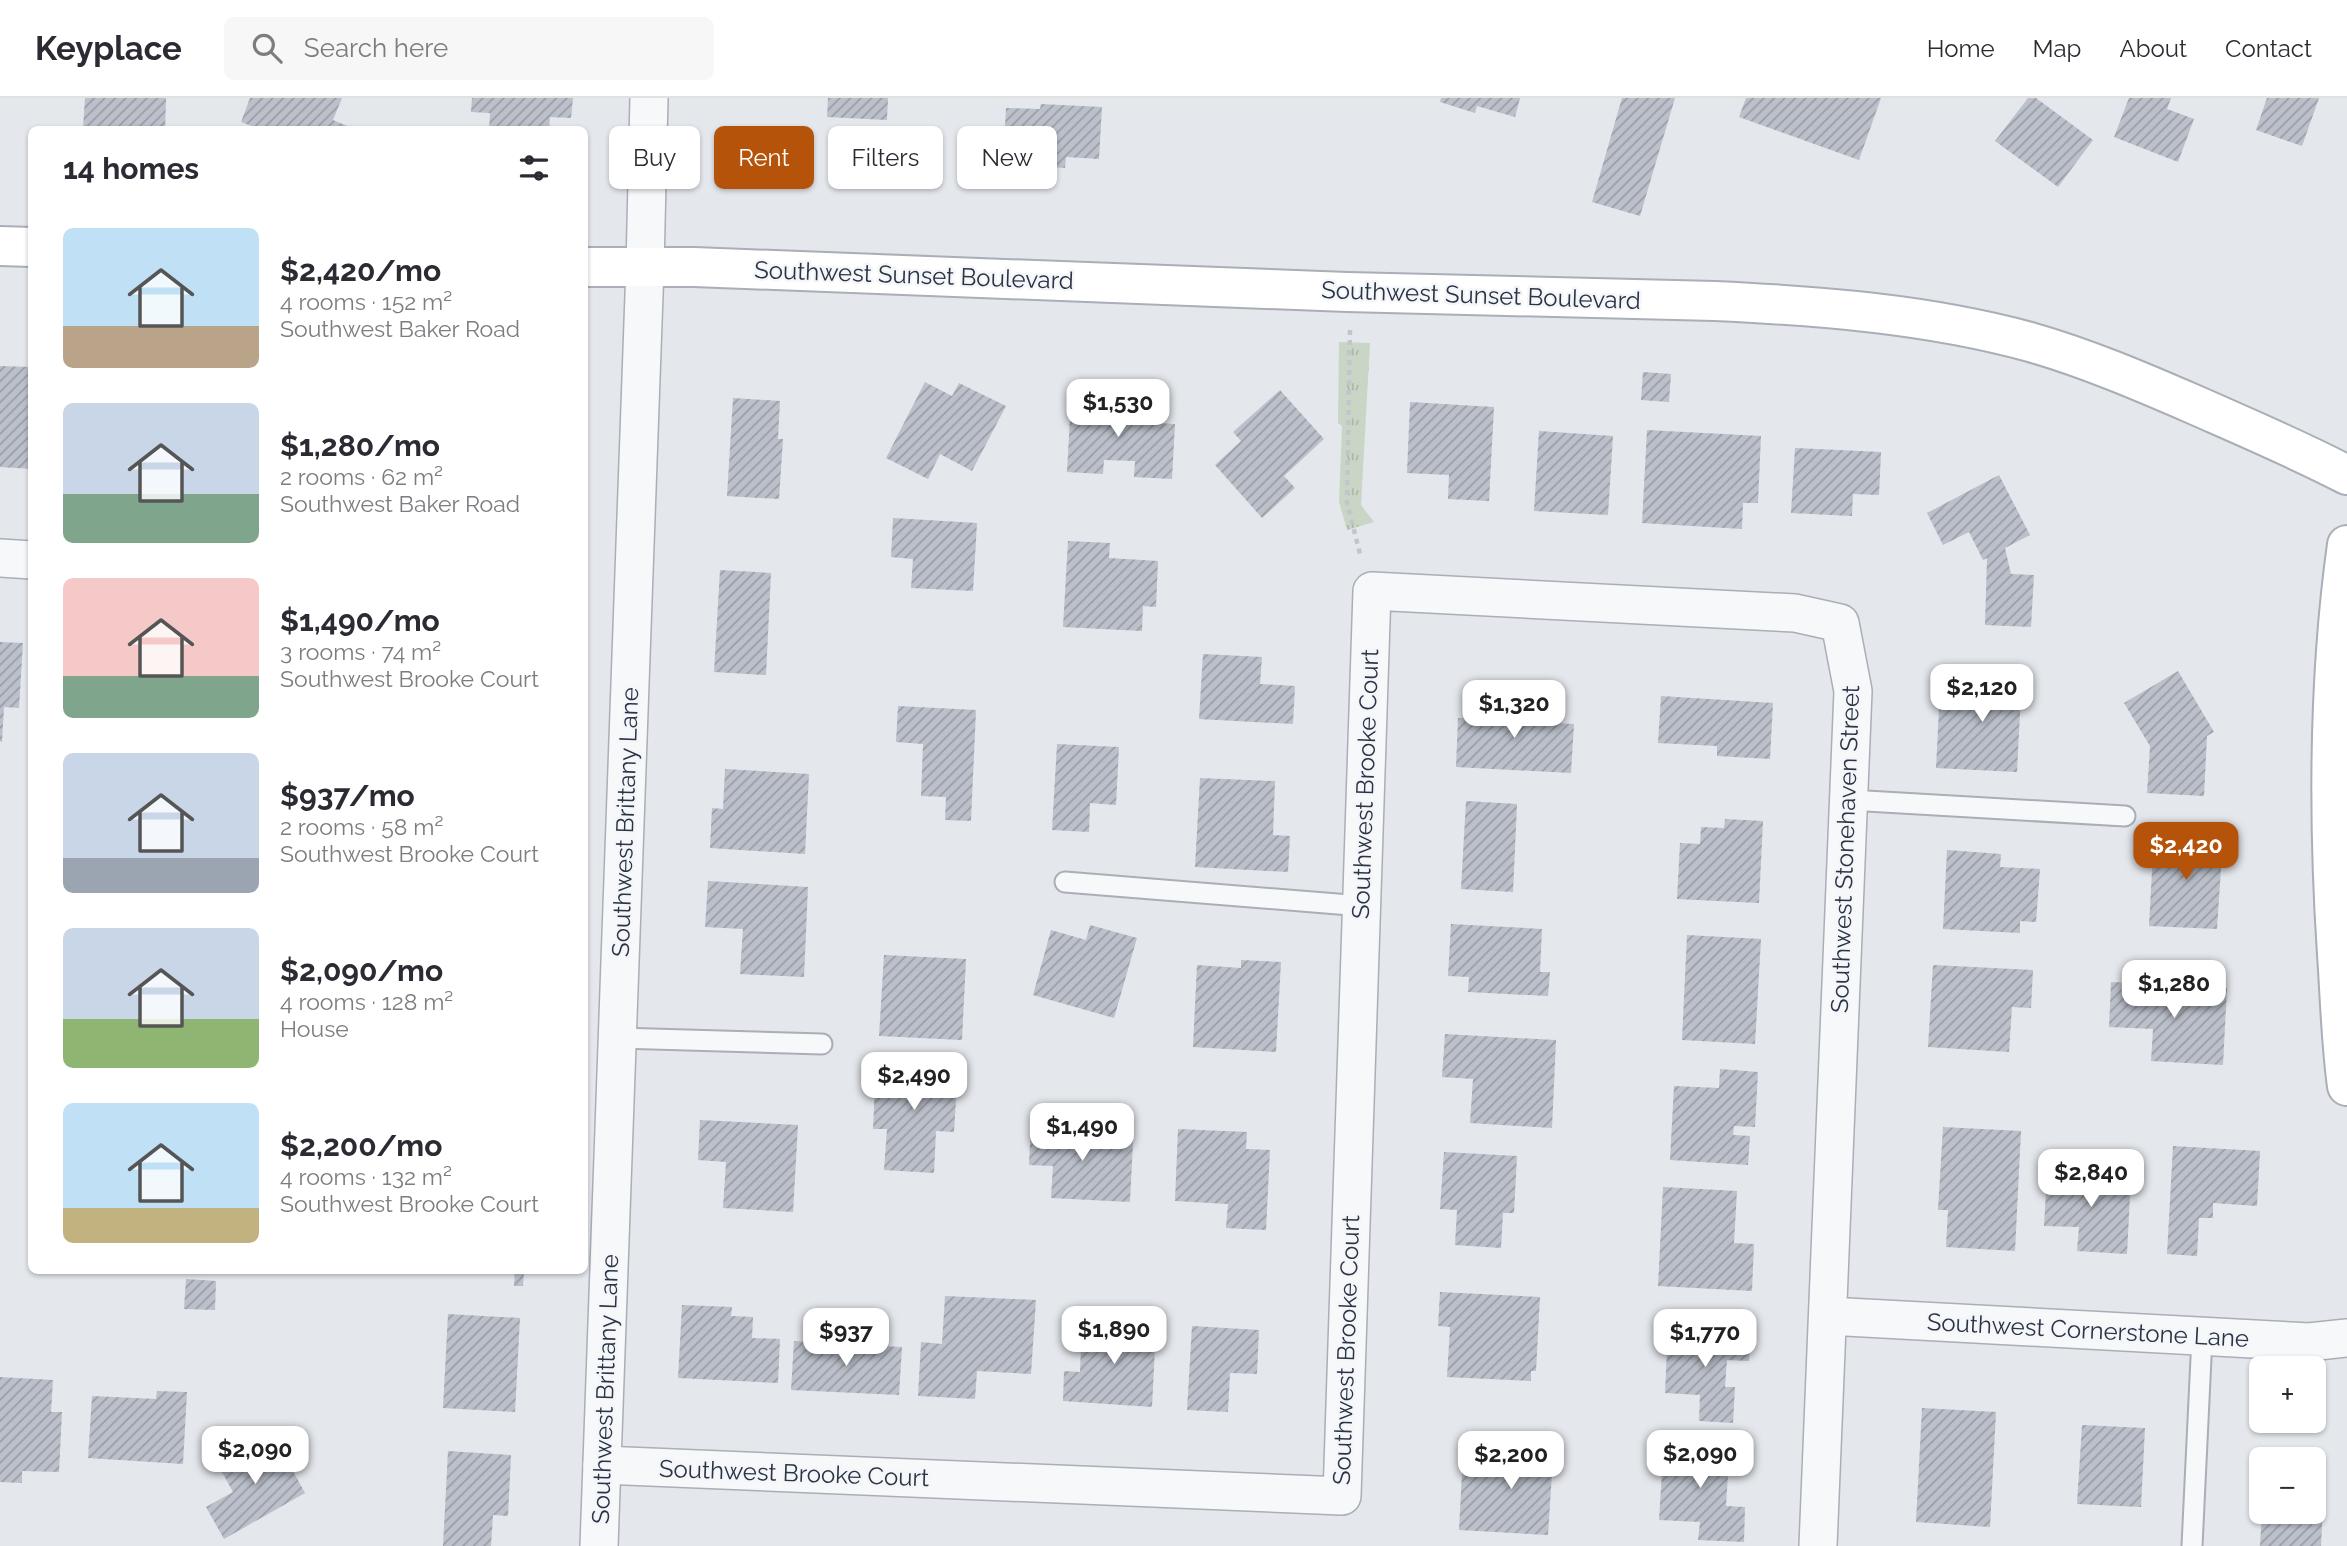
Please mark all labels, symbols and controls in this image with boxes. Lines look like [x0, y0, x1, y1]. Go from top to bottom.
search box [224, 17, 714, 80]
text: Keyplace [35, 29, 182, 68]
icon: search [248, 29, 286, 67]
text: Search here [304, 33, 448, 63]
text: Home [1927, 34, 1995, 63]
text: Map [2033, 34, 2081, 63]
text: About [2119, 34, 2187, 63]
text: Contact [2225, 34, 2312, 63]
chip: Buy [609, 126, 700, 189]
chip: Rent [714, 126, 814, 189]
chip: Filters [828, 126, 943, 189]
chip: New [957, 126, 1057, 189]
icon: filters [515, 149, 553, 187]
text: 14 homes [63, 151, 199, 186]
text: $2,420/mo [280, 253, 441, 288]
street label: Southwest Sunset Boulevard [754, 255, 1074, 295]
icon: home [119, 256, 203, 340]
street label: Southwest Sunset Boulevard [1321, 275, 1641, 315]
text: 4 rooms · 152 m² [280, 288, 452, 315]
text: Southwest Baker Road [280, 315, 520, 342]
pin: $1,530 [1061, 380, 1175, 439]
text: $1,530 [1083, 388, 1153, 415]
text: $1,280/mo [280, 428, 440, 463]
icon: home [119, 431, 203, 515]
text: 2 rooms · 62 m² [280, 463, 443, 490]
text: Southwest Baker Road [280, 490, 520, 517]
text: $1,490/mo [280, 603, 440, 638]
icon: home [119, 606, 203, 690]
text: 3 rooms · 74 m² [280, 638, 441, 665]
street label: Southwest Brooke Court [1346, 649, 1384, 919]
pin: $2,120 [1925, 664, 2039, 724]
text: Southwest Brooke Court [280, 665, 539, 692]
text: $2,120 [1946, 673, 2018, 700]
pin: $1,320 [1457, 680, 1571, 740]
street label: Southwest Stonehaven Street [1825, 685, 1865, 1013]
street label: Southwest Brittany Lane [606, 687, 644, 957]
text: $1,320 [1478, 689, 1550, 716]
text: $937/mo [280, 778, 415, 813]
icon: home [119, 781, 203, 865]
text: 2 rooms · 58 m² [280, 813, 443, 840]
pin: $2,420 [2129, 822, 2243, 882]
text: $2,420 [2149, 831, 2223, 858]
text: Southwest Brooke Court [280, 840, 539, 867]
text: $2,090/mo [280, 953, 443, 988]
icon: home [119, 956, 203, 1040]
pin: $1,280 [2117, 960, 2231, 1020]
text: $1,280 [2138, 969, 2210, 996]
text: 4 rooms · 128 m² [280, 988, 453, 1015]
text: House [280, 1015, 349, 1042]
pin: $2,490 [857, 1052, 971, 1112]
text: $2,490 [877, 1061, 951, 1088]
pin: $1,490 [1025, 1104, 1139, 1163]
text: $1,490 [1046, 1112, 1118, 1139]
text: $2,200/mo [280, 1128, 442, 1163]
icon: home [119, 1131, 203, 1215]
pin: $2,840 [2034, 1150, 2148, 1209]
text: $2,840 [2054, 1158, 2128, 1185]
text: 4 rooms · 132 m² [280, 1163, 452, 1190]
text: Southwest Brooke Court [280, 1190, 539, 1217]
street label: Southwest Brooke Court [1327, 1215, 1365, 1485]
street label: Southwest Brittany Lane [586, 1254, 624, 1524]
pin: $1,890 [1057, 1306, 1171, 1366]
street label: Southwest Cornerstone Lane [1926, 1307, 2250, 1353]
pin: $937 [805, 1308, 887, 1368]
pin: $1,770 [1648, 1310, 1762, 1369]
text: $1,890 [1078, 1315, 1150, 1342]
text: $937 [819, 1317, 873, 1344]
text: $1,770 [1670, 1318, 1740, 1345]
map controls [2249, 1356, 2326, 1524]
button: + [2249, 1356, 2326, 1433]
pin: $2,090 [198, 1426, 312, 1486]
pin: $2,090 [1643, 1430, 1757, 1490]
pin: $2,200 [1454, 1432, 1568, 1491]
text: $2,090 [218, 1435, 292, 1462]
text: $2,090 [1663, 1439, 1737, 1466]
text: $2,200 [1474, 1440, 1548, 1467]
button: − [2249, 1447, 2326, 1524]
street label: Southwest Brooke Court [659, 1454, 929, 1492]

